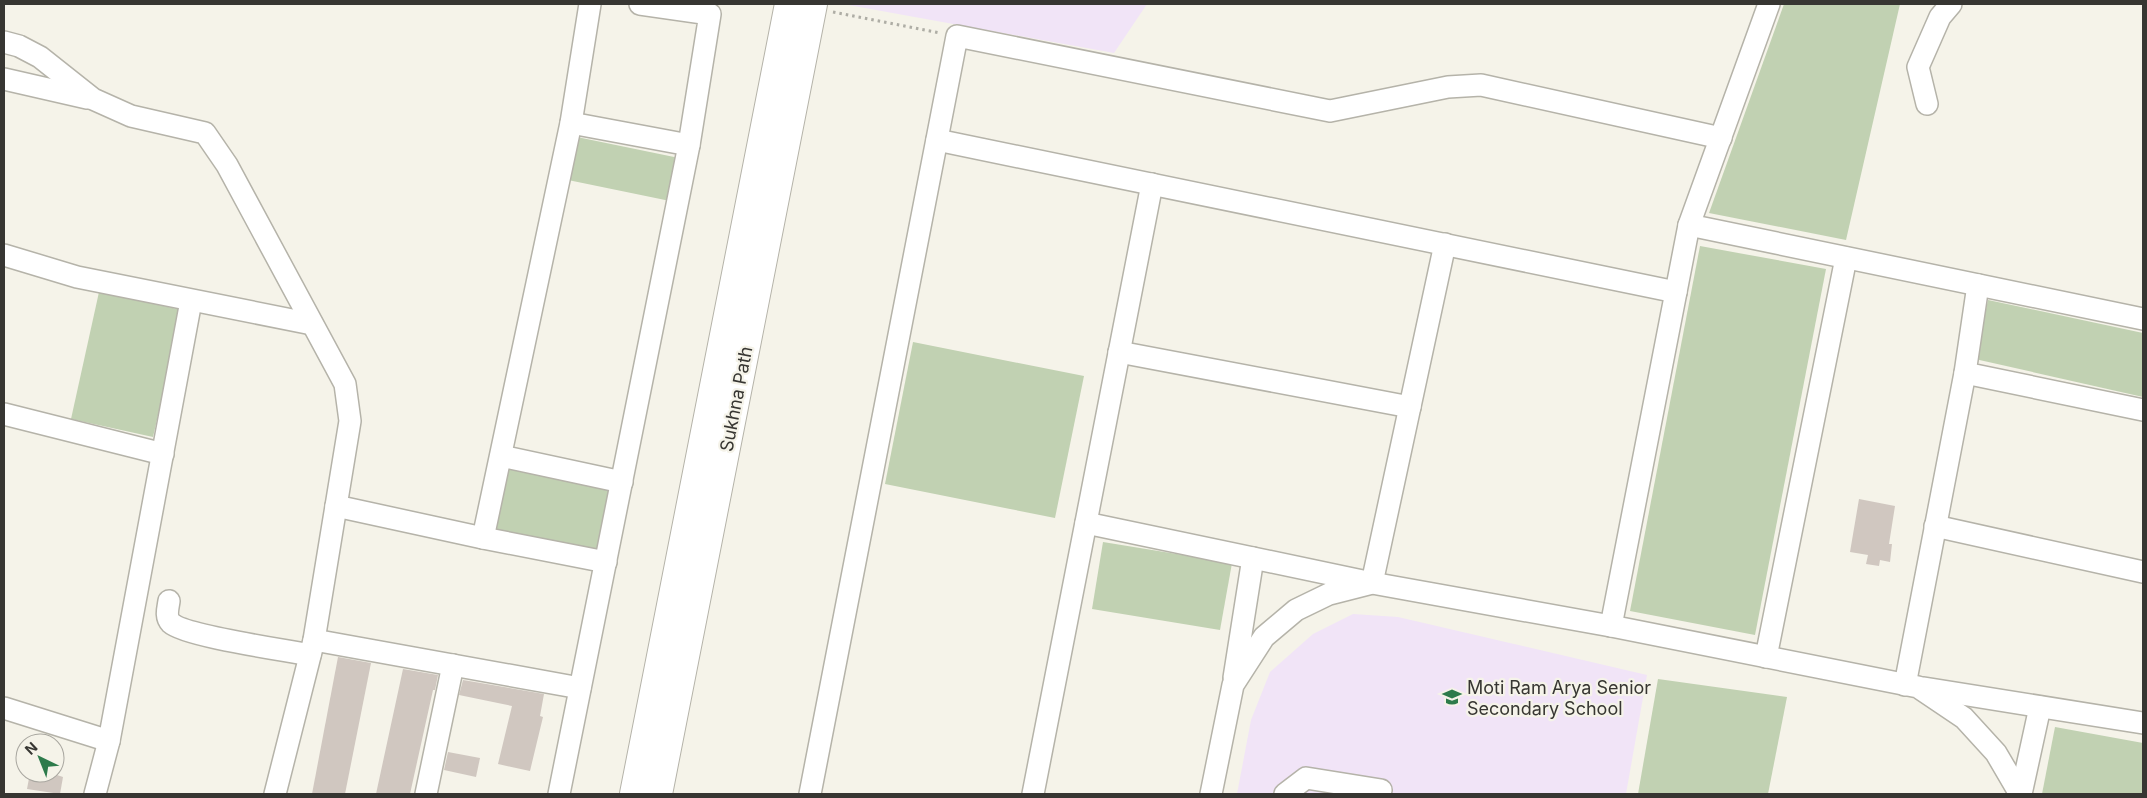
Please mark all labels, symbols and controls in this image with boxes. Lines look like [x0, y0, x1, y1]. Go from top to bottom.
street label: Sukhna Path [716, 345, 756, 453]
place label: Moti Ram Arya Senior Secondary School [1467, 677, 1651, 719]
school or university icon: Moti Ram Arya Senior Secondary School [1441, 686, 1463, 708]
north arrow [15, 733, 65, 783]
text: N [21, 738, 40, 758]

